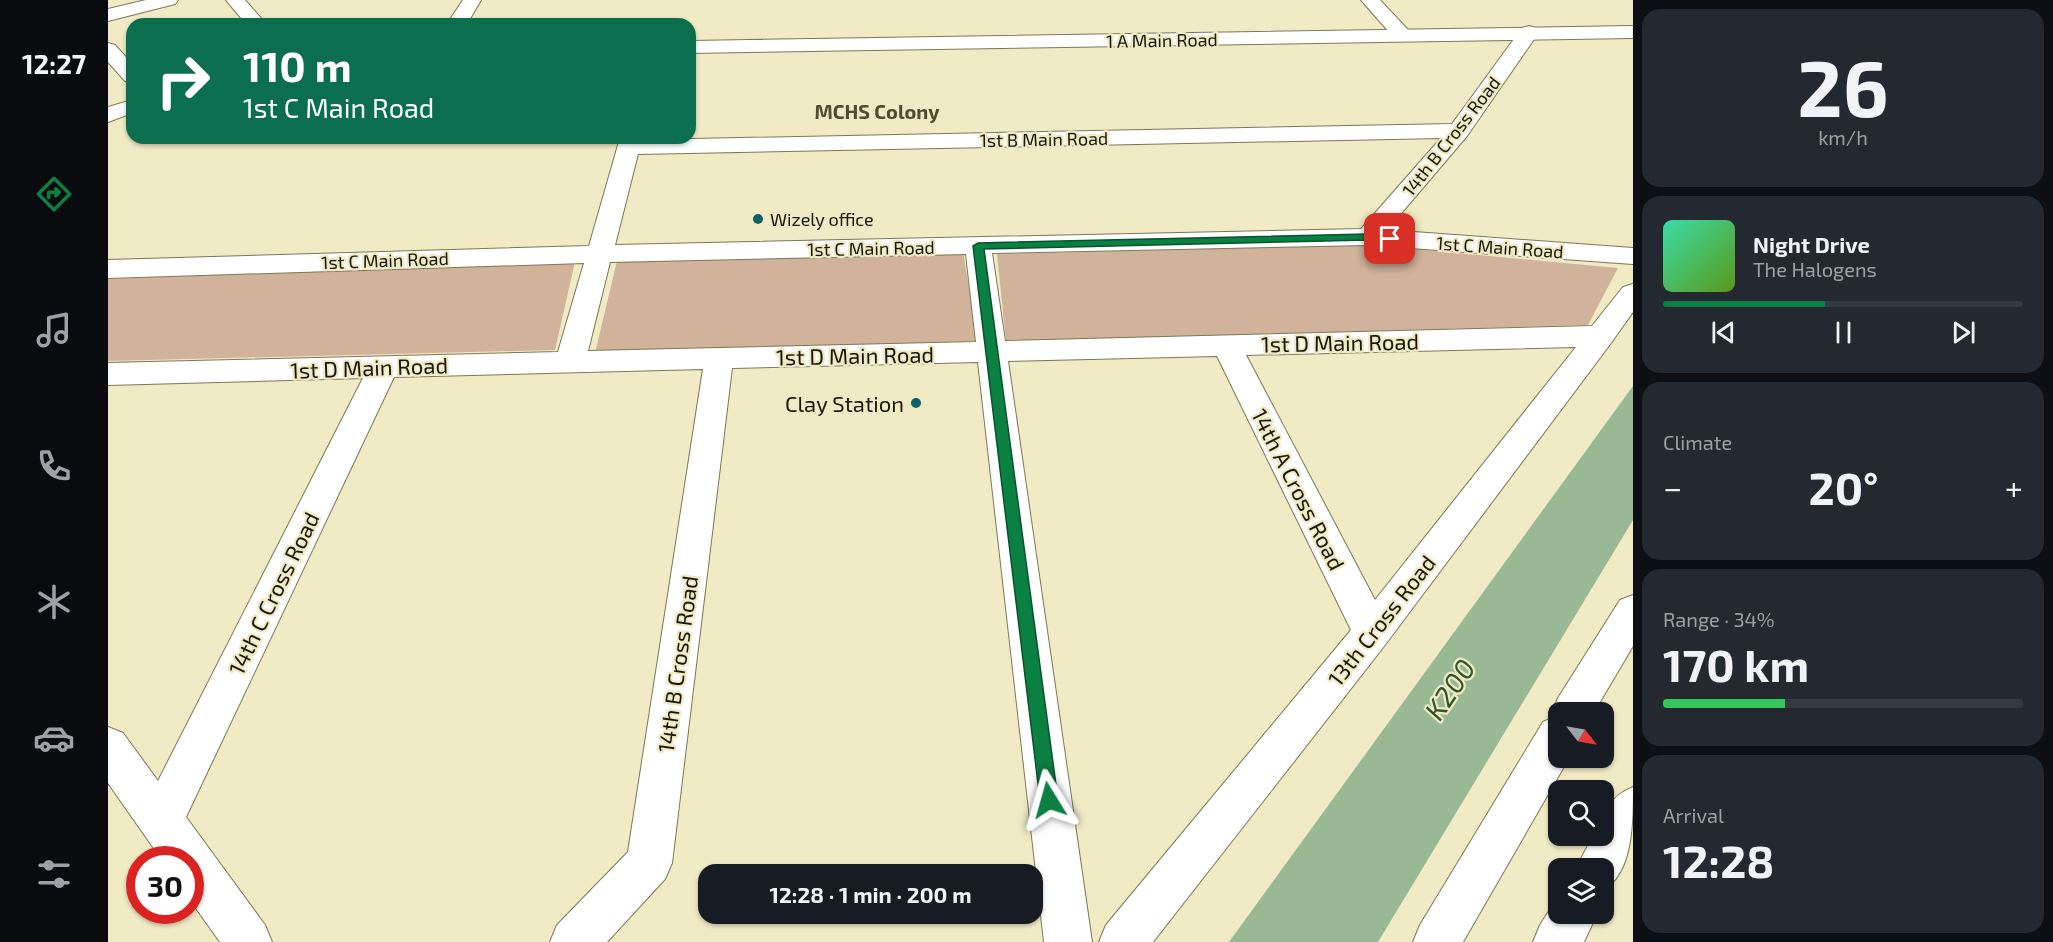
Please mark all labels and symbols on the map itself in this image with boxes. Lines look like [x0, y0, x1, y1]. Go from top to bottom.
street label: 1 A Main Road [1106, 28, 1218, 52]
street label: 14th B Cross Road [1397, 72, 1505, 200]
district label: MCHS Colony [814, 99, 940, 124]
street label: 1st B Main Road [980, 127, 1108, 151]
place label: Wizely office [770, 208, 874, 230]
marker: Wizely office [751, 212, 765, 226]
pin [1364, 213, 1415, 264]
street label: 1st C Main Road [1436, 232, 1564, 262]
street label: 1st C Main Road [807, 236, 935, 260]
street label: 1st C Main Road [321, 247, 449, 273]
street label: 1st D Main Road [1261, 328, 1419, 356]
street label: 1st D Main Road [776, 341, 934, 369]
street label: 1st D Main Road [290, 351, 448, 383]
place label: Clay Station [785, 390, 904, 416]
marker: Clay Station [909, 396, 923, 410]
street label: 14th A Cross Road [1247, 404, 1351, 574]
street label: 14th C Cross Road [222, 508, 324, 678]
street label: 13th Cross Road [1322, 550, 1440, 690]
street label: 14th B Cross Road [652, 574, 702, 754]
water label: K200 [1416, 652, 1482, 726]
north arrow [1548, 702, 1614, 768]
position arrow [1017, 768, 1081, 832]
speed limit sign: 30 [126, 846, 204, 924]

